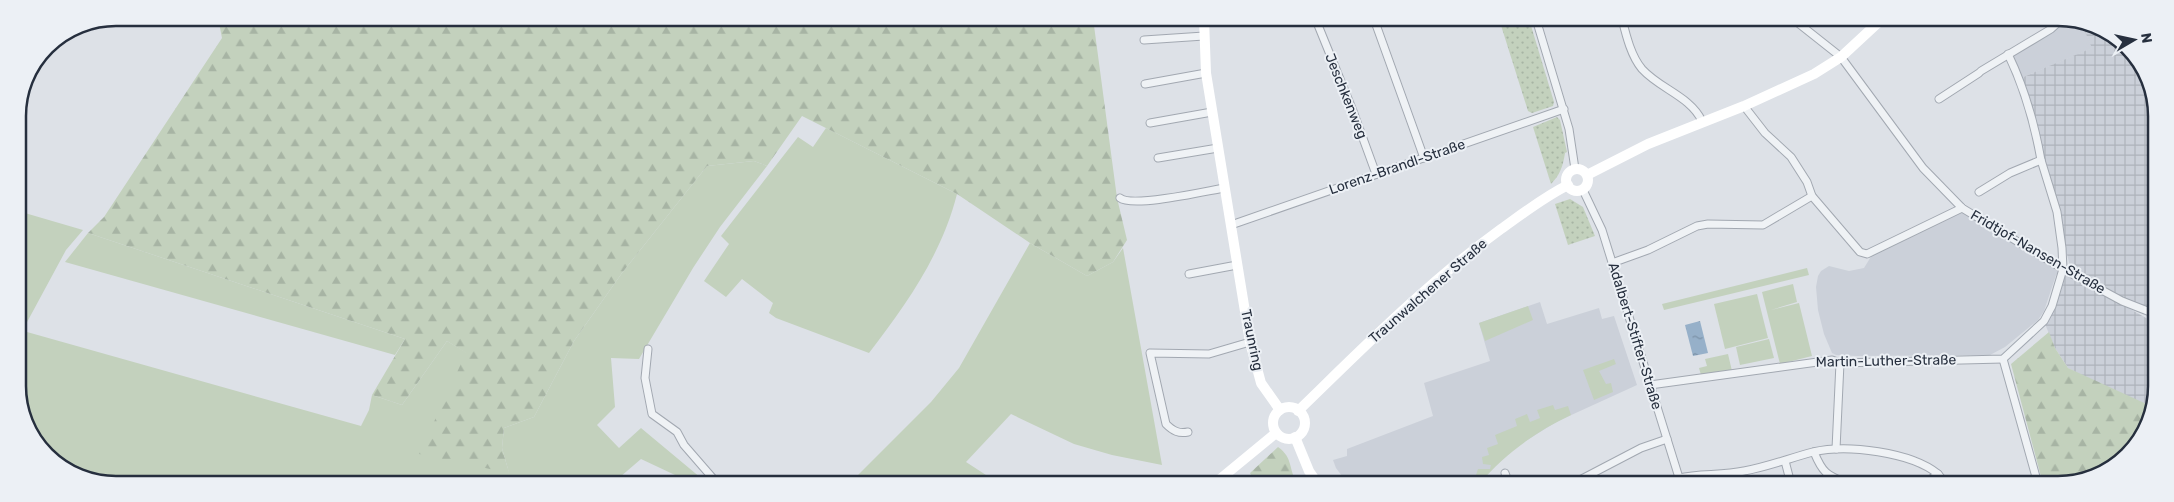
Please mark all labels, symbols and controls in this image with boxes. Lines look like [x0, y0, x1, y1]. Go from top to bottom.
north arrow [2109, 15, 2159, 65]
text: N [2137, 32, 2156, 44]
street label: Jeschkenweg [1321, 51, 1371, 141]
street label: Lorenz-Brandl-Straße [1327, 136, 1468, 198]
street label: Fridtjof-Nansen-Straße [1968, 206, 2109, 298]
street label: Traunwalchener Straße [1365, 235, 1491, 347]
street label: Adalbert-Stifter-Straße [1605, 260, 1666, 412]
street label: Traunring [1237, 308, 1267, 372]
street label: Martin-Luther-Straße [1816, 351, 1957, 371]

